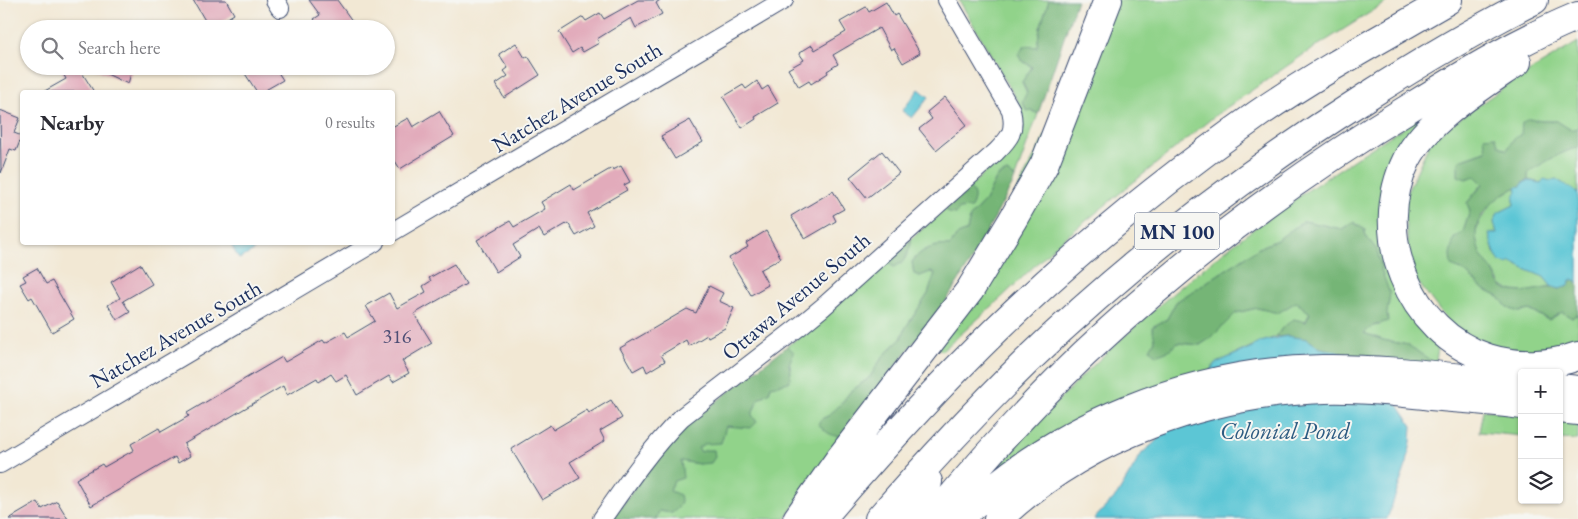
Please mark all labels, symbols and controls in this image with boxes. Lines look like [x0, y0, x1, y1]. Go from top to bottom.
search box [20, 20, 395, 75]
icon: search [38, 34, 66, 62]
text: Search here [78, 35, 160, 60]
street label: Natchez Avenue South [487, 35, 667, 159]
text: Nearby [40, 109, 104, 136]
text: 0 results [325, 112, 375, 133]
road number: MN 100 [1134, 212, 1220, 250]
street label: Ottawa Avenue South [716, 225, 876, 367]
street label: Natchez Avenue South [85, 273, 267, 395]
house number: 316 [383, 323, 412, 349]
map controls [1518, 369, 1563, 504]
button: + [1518, 369, 1563, 414]
button: − [1518, 414, 1563, 459]
water label: Colonial Pond [1220, 415, 1351, 446]
button: layers [1518, 459, 1563, 504]

